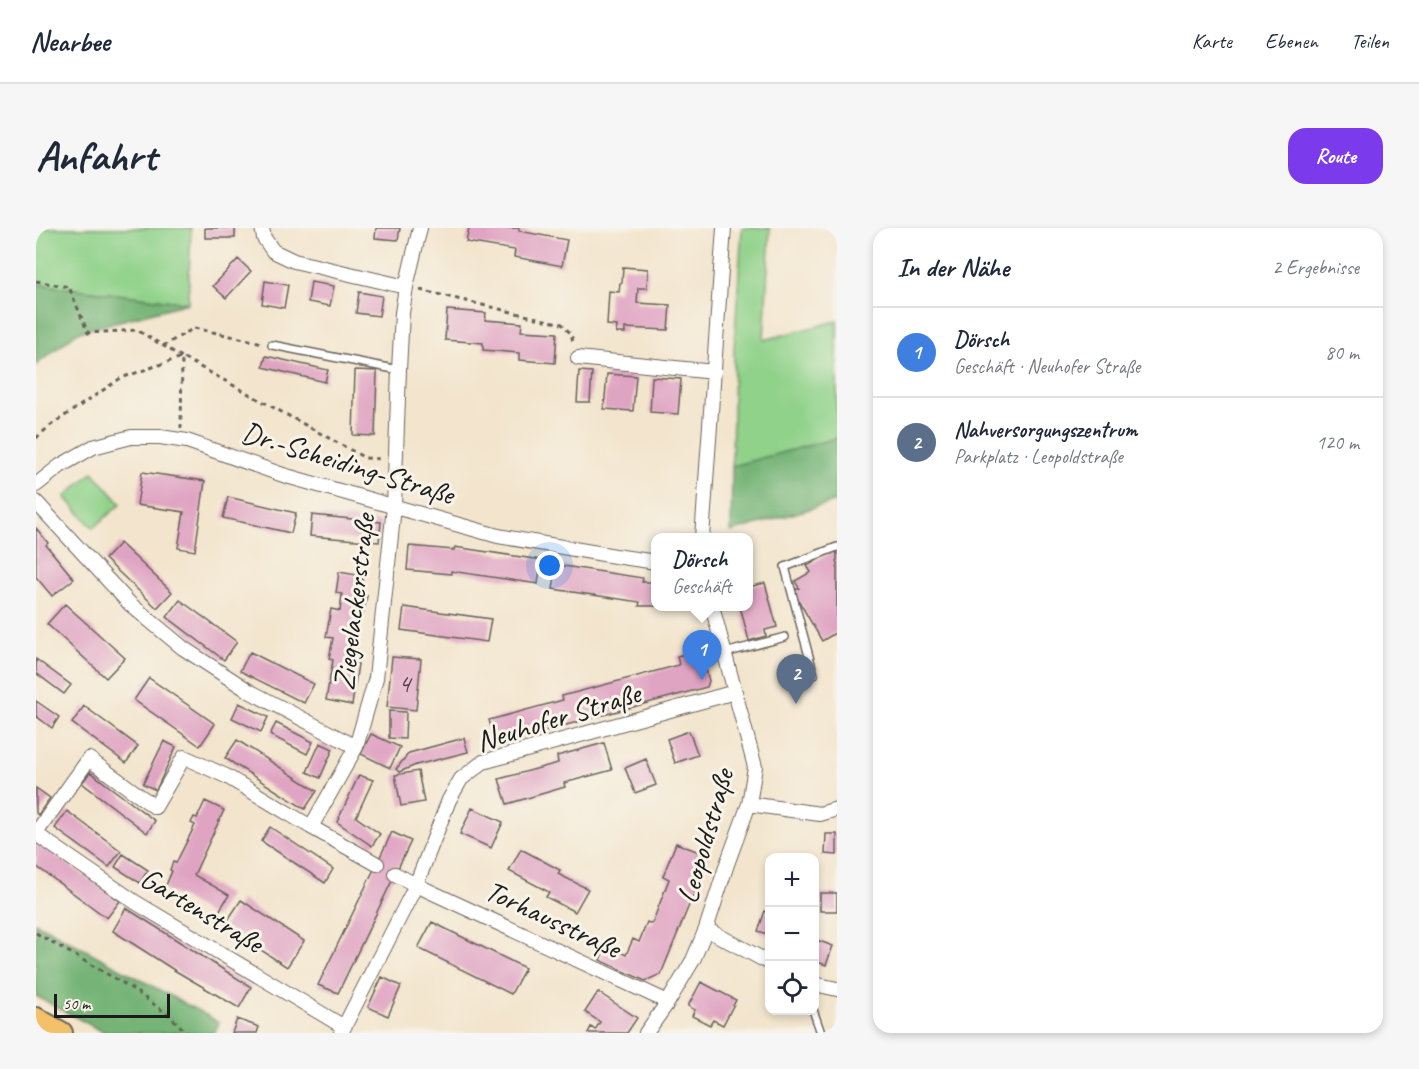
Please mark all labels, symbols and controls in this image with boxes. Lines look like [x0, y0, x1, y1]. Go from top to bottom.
text: Nearbee [30, 24, 110, 59]
text: Karte [1192, 28, 1232, 54]
text: Ebenen [1265, 28, 1318, 54]
text: Teilen [1351, 28, 1389, 54]
button: Route [1288, 128, 1383, 184]
text: Anfahrt [36, 130, 156, 183]
text: In der Nähe [897, 251, 1009, 284]
text: 2 Ergebnisse [1272, 255, 1359, 280]
text: Dörsch [954, 326, 1009, 354]
text: 1 [912, 340, 921, 365]
text: 80 m [1325, 340, 1359, 365]
text: Geschäft · Neuhofer Straße [954, 354, 1140, 379]
street label: Dr.-Scheiding-Straße [237, 413, 461, 514]
text: Nahversorgungszentrum [954, 416, 1137, 444]
text: 2 [912, 430, 921, 455]
text: 120 m [1316, 430, 1359, 455]
text: Parkplatz · Leopoldstraße [954, 444, 1123, 469]
street label: Ziegelackerstraße [324, 509, 384, 692]
popup [651, 533, 753, 611]
text: Dörsch [672, 546, 727, 574]
your location [535, 551, 564, 580]
text: Geschäft [672, 574, 732, 599]
pin: 1 [682, 630, 722, 680]
pin: 2 [776, 654, 816, 704]
house number: 4 [398, 666, 413, 700]
street label: Neuhofer Straße [471, 673, 647, 760]
street label: Leopoldstraße [668, 762, 743, 907]
map controls [765, 853, 819, 1015]
button: + [765, 853, 819, 907]
street label: Gartenstraße [134, 859, 272, 963]
street label: Torhausstraße [479, 871, 629, 968]
button: − [765, 907, 819, 961]
button: locate [765, 961, 819, 1015]
scale bar [54, 991, 170, 1018]
text: 50 m [63, 994, 90, 1014]

